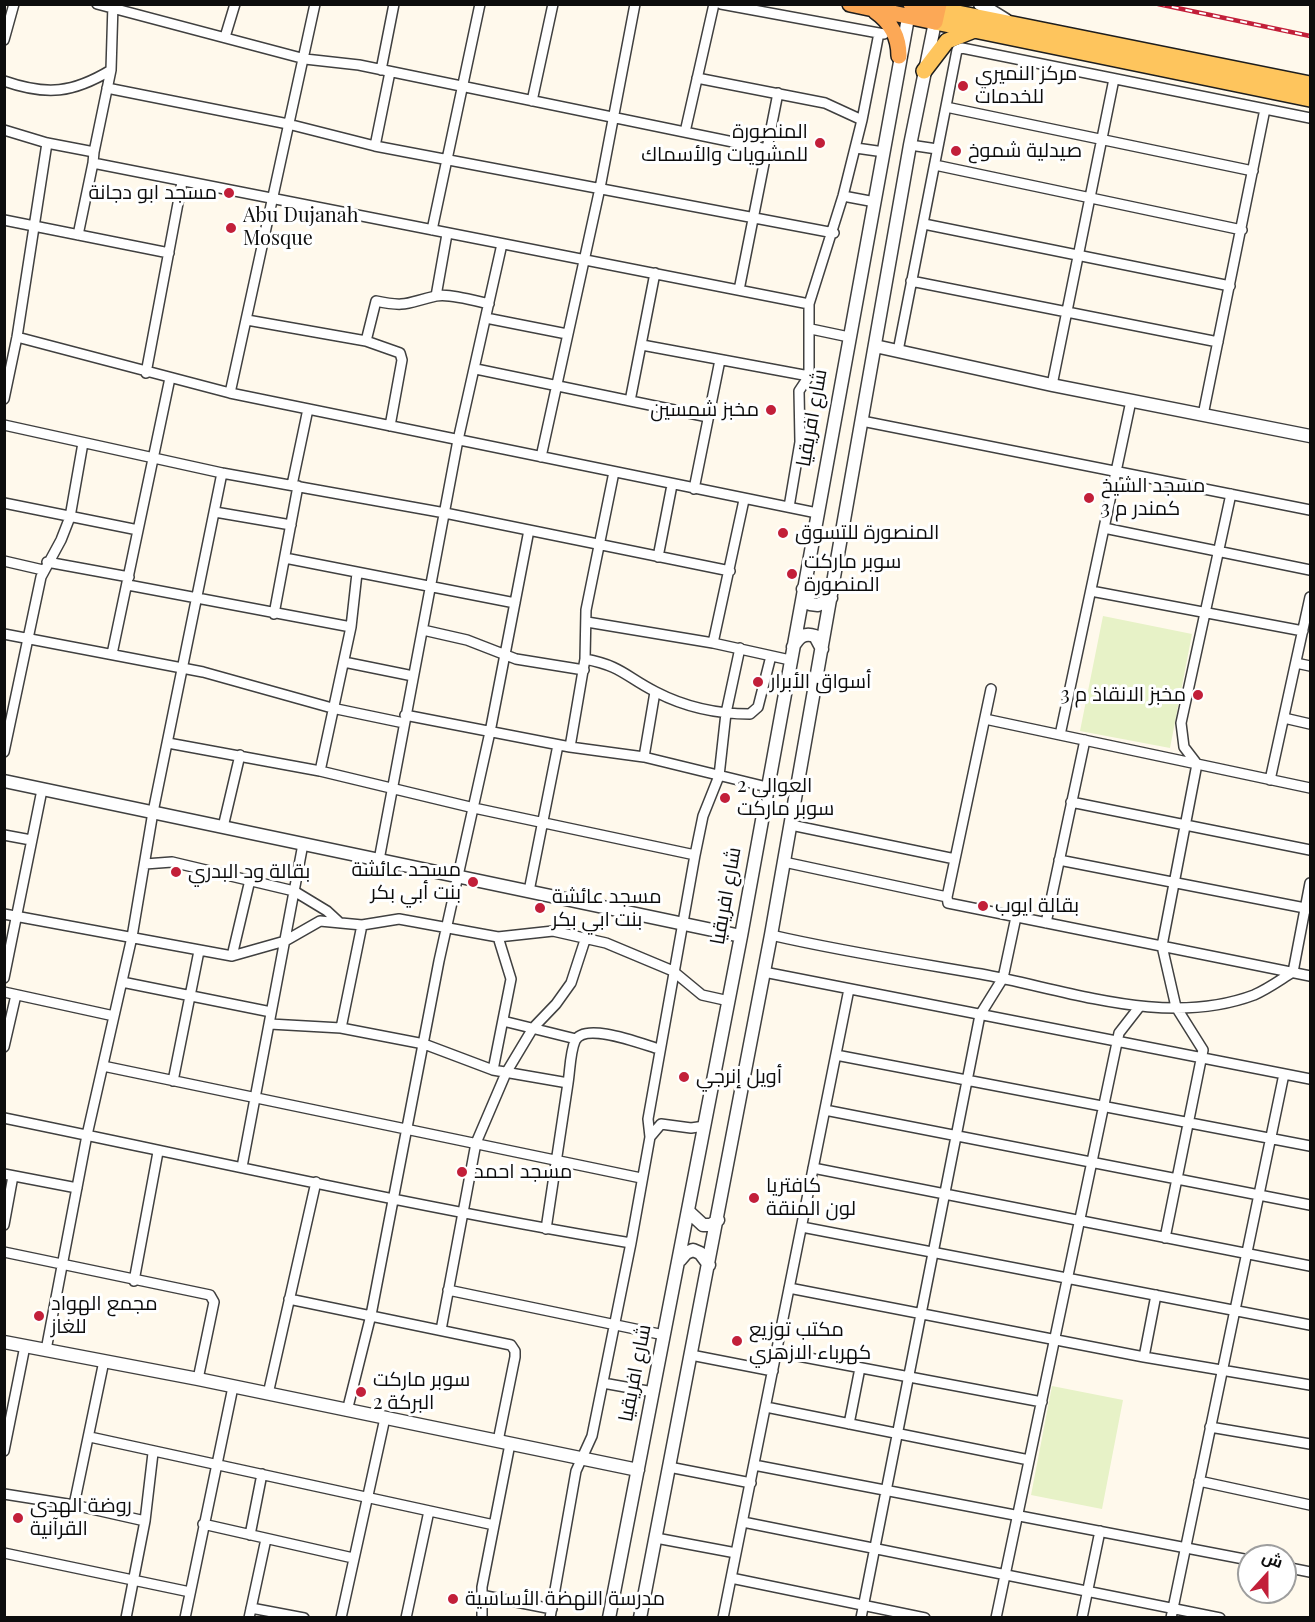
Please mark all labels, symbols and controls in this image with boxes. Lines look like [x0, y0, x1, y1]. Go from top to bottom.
place label: مركز النميري للخدمات [975, 62, 1077, 109]
marker: مركز النميري للخدمات [956, 79, 970, 93]
place label: المنصورة للمشويات والأسماك [641, 120, 808, 167]
marker: المنصورة للمشويات والأسماك [813, 136, 827, 150]
place label: صيدلية شموخ [968, 139, 1082, 163]
marker: صيدلية شموخ [949, 144, 963, 158]
place label: مسجد ابو دجانة [88, 181, 217, 205]
marker: مسجد ابو دجانة [222, 186, 236, 200]
place label: Abu Dujanah Mosque [243, 204, 358, 251]
marker: Abu Dujanah Mosque [224, 221, 238, 235]
street label: شارع افريقيا [792, 367, 832, 469]
place label: مخبز شمسين [650, 398, 759, 422]
marker: مخبز شمسين [764, 403, 778, 417]
place label: مسجد الشيخ كمندر م 3 [1101, 474, 1205, 521]
marker: مسجد الشيخ كمندر م 3 [1082, 491, 1096, 505]
place label: المنصورة للتسوق [795, 521, 939, 545]
marker: المنصورة للتسوق [776, 526, 790, 540]
place label: سوبر ماركت المنصورة [804, 550, 901, 597]
marker: سوبر ماركت المنصورة [785, 567, 799, 581]
place label: أسواق الأبرار [770, 670, 871, 694]
marker: أسواق الأبرار [751, 675, 765, 689]
place label: مخبز الانقاذ م 3 [1061, 683, 1186, 707]
marker: مخبز الانقاذ م 3 [1191, 688, 1205, 702]
place label: العوالي 2 سوبر ماركت [737, 774, 834, 821]
marker: العوالي 2 سوبر ماركت [718, 791, 732, 805]
street label: شارع افريقيا [706, 845, 746, 947]
place label: مسجد عائشة بنت أبي بكر [351, 858, 461, 905]
place label: بقالة ود البدري [188, 860, 310, 884]
marker: بقالة ود البدري [169, 865, 183, 879]
marker: مسجد عائشة بنت أبي بكر [466, 875, 480, 889]
place label: مسجد عائشة بنت ابي بكر [552, 885, 662, 932]
place label: بقالة ايوب [995, 894, 1079, 918]
marker: بقالة ايوب [976, 899, 990, 913]
marker: مسجد عائشة بنت ابي بكر [533, 901, 547, 915]
place label: أويل إنرجي [696, 1065, 782, 1089]
marker: أويل إنرجي [677, 1070, 691, 1084]
place label: مسجد احمد [474, 1160, 572, 1184]
marker: مسجد احمد [455, 1165, 469, 1179]
place label: كافتريا لون المنقة [766, 1174, 856, 1221]
marker: كافتريا لون المنقة [747, 1191, 761, 1205]
place label: مجمع الهواد للغاز [51, 1292, 158, 1339]
marker: مجمع الهواد للغاز [32, 1309, 46, 1323]
place label: مكتب توزيع كهرباء الازهري [749, 1318, 871, 1365]
street label: شارع افريقيا [614, 1322, 656, 1424]
marker: مكتب توزيع كهرباء الازهري [730, 1334, 744, 1348]
place label: سوبر ماركت البركة 2 [373, 1368, 470, 1415]
marker: سوبر ماركت البركة 2 [354, 1385, 368, 1399]
place label: روضة الهدى القرآنية [30, 1494, 132, 1541]
marker: روضة الهدى القرآنية [11, 1511, 25, 1525]
north arrow [1237, 1544, 1297, 1604]
text: ش [1260, 1545, 1286, 1572]
place label: مدرسة النهضة الأساسية [465, 1587, 665, 1611]
marker: مدرسة النهضة الأساسية [446, 1592, 460, 1606]

